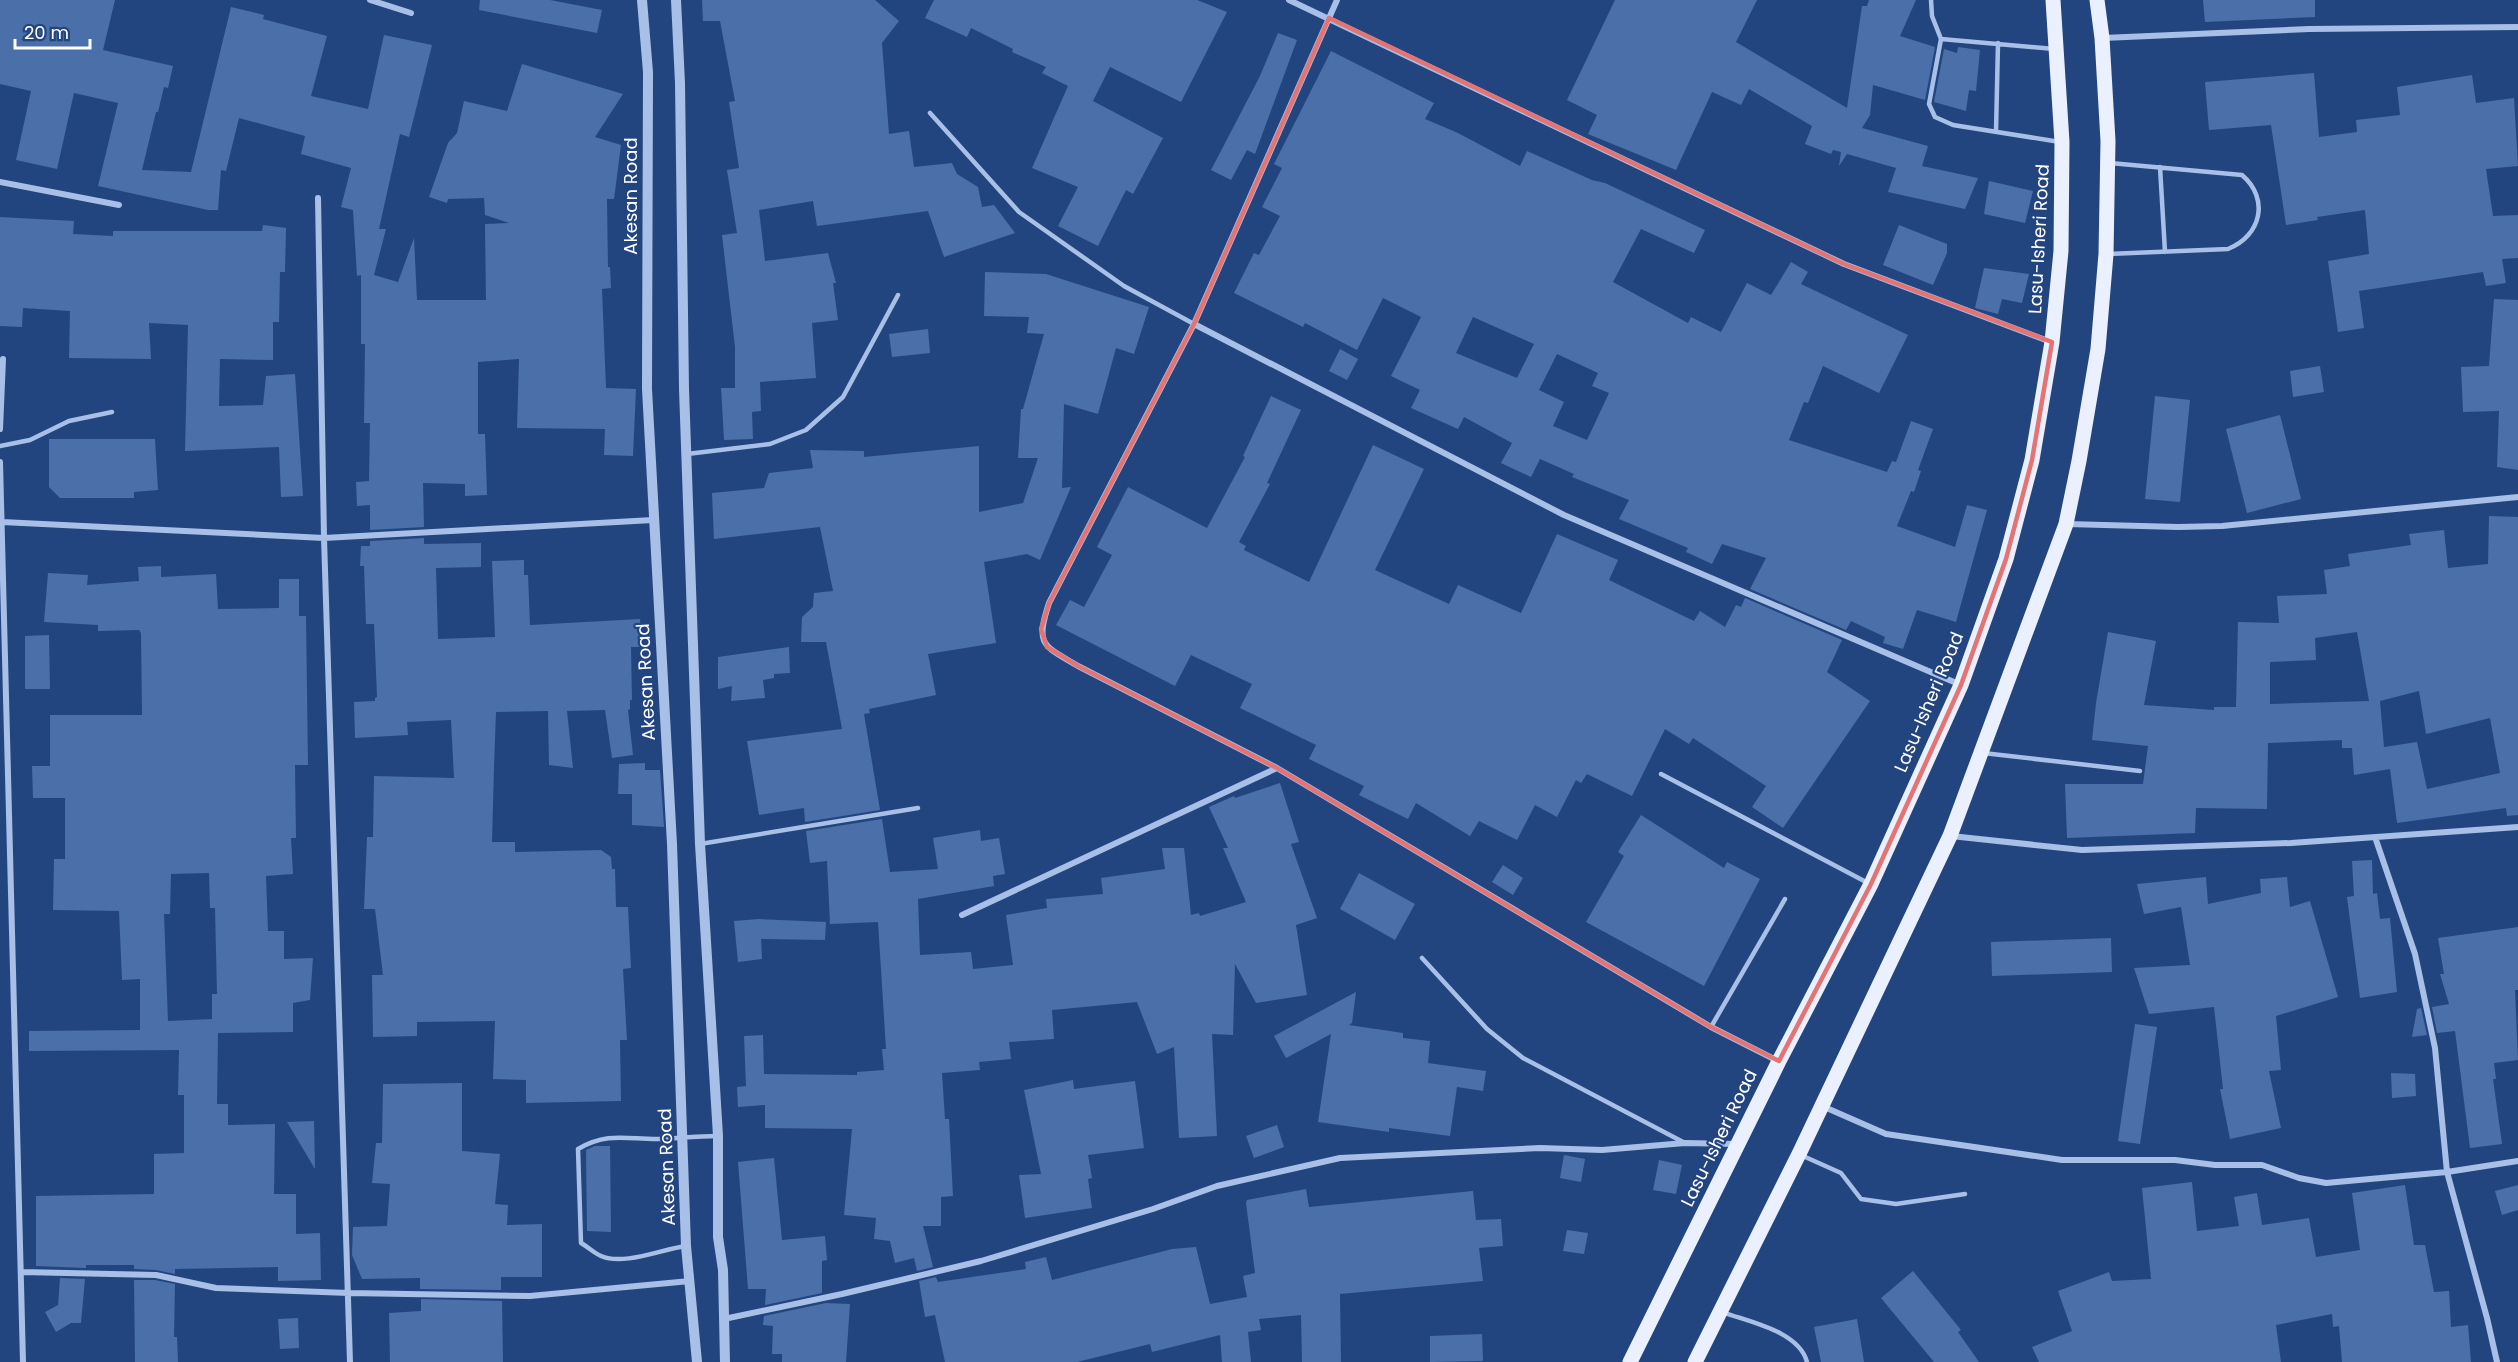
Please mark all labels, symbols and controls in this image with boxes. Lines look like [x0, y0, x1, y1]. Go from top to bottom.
scale bar [15, 12, 90, 50]
text: 20 m [24, 20, 69, 45]
street label: Akesan Road [618, 137, 643, 255]
street label: Lasu-Isheri Road [2022, 163, 2055, 315]
street label: Akesan Road [630, 623, 661, 741]
street label: Lasu-Isheri Road [1888, 628, 1969, 776]
street label: Lasu-Isheri Road [1674, 1065, 1763, 1211]
street label: Akesan Road [652, 1108, 681, 1226]

